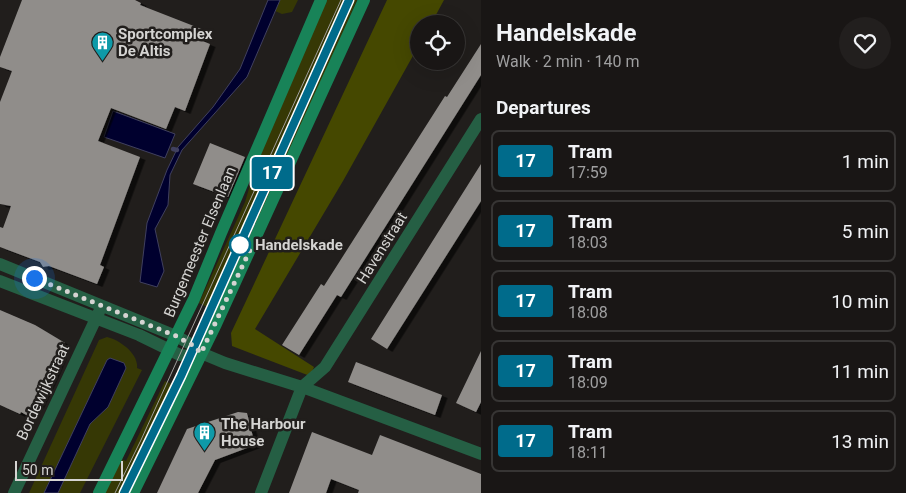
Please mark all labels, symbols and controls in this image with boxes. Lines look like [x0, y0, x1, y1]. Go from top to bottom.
map controls [410, 15, 465, 70]
button: locate [410, 15, 465, 70]
button: heart [839, 17, 891, 69]
text: Handelskade [496, 19, 637, 47]
place label: Sportcomplex De Altis [118, 25, 213, 60]
building icon: Sportcomplex De Altis [90, 31, 114, 62]
text: Walk · 2 min · 140 m [496, 52, 640, 71]
text: Departures [496, 96, 591, 119]
text: Tram [568, 140, 612, 163]
text: 17 [515, 150, 536, 171]
text: 1 min [842, 150, 889, 173]
line badge: 17 [250, 157, 294, 189]
text: 17 [262, 162, 282, 183]
text: 17:59 [568, 163, 608, 182]
street label: Burgemeester Elsenlaan [160, 164, 240, 320]
street label: Havenstraat [353, 209, 411, 287]
text: Tram [568, 210, 612, 233]
text: 17 [515, 220, 536, 241]
text: 5 min [842, 220, 889, 243]
text: 18:03 [568, 233, 608, 252]
marker: Handelskade [229, 234, 251, 256]
place label: Handelskade [255, 236, 343, 254]
your location [22, 266, 47, 291]
text: Tram [568, 280, 612, 303]
text: 17 [515, 290, 536, 311]
text: 10 min [831, 290, 889, 313]
text: 18:08 [568, 303, 608, 322]
street label: Bordewijkstraat [13, 341, 73, 443]
text: Tram [568, 350, 612, 373]
text: 17 [515, 360, 536, 381]
text: 11 min [831, 360, 889, 383]
text: 18:09 [568, 373, 608, 392]
place label: The Harbour House [221, 415, 306, 450]
text: Tram [568, 420, 612, 443]
building icon: The Harbour House [193, 421, 217, 452]
text: 17 [515, 430, 536, 451]
text: 13 min [831, 430, 889, 453]
text: 18:11 [568, 443, 608, 462]
scale bar [15, 458, 122, 481]
text: 50 m [22, 462, 54, 478]

